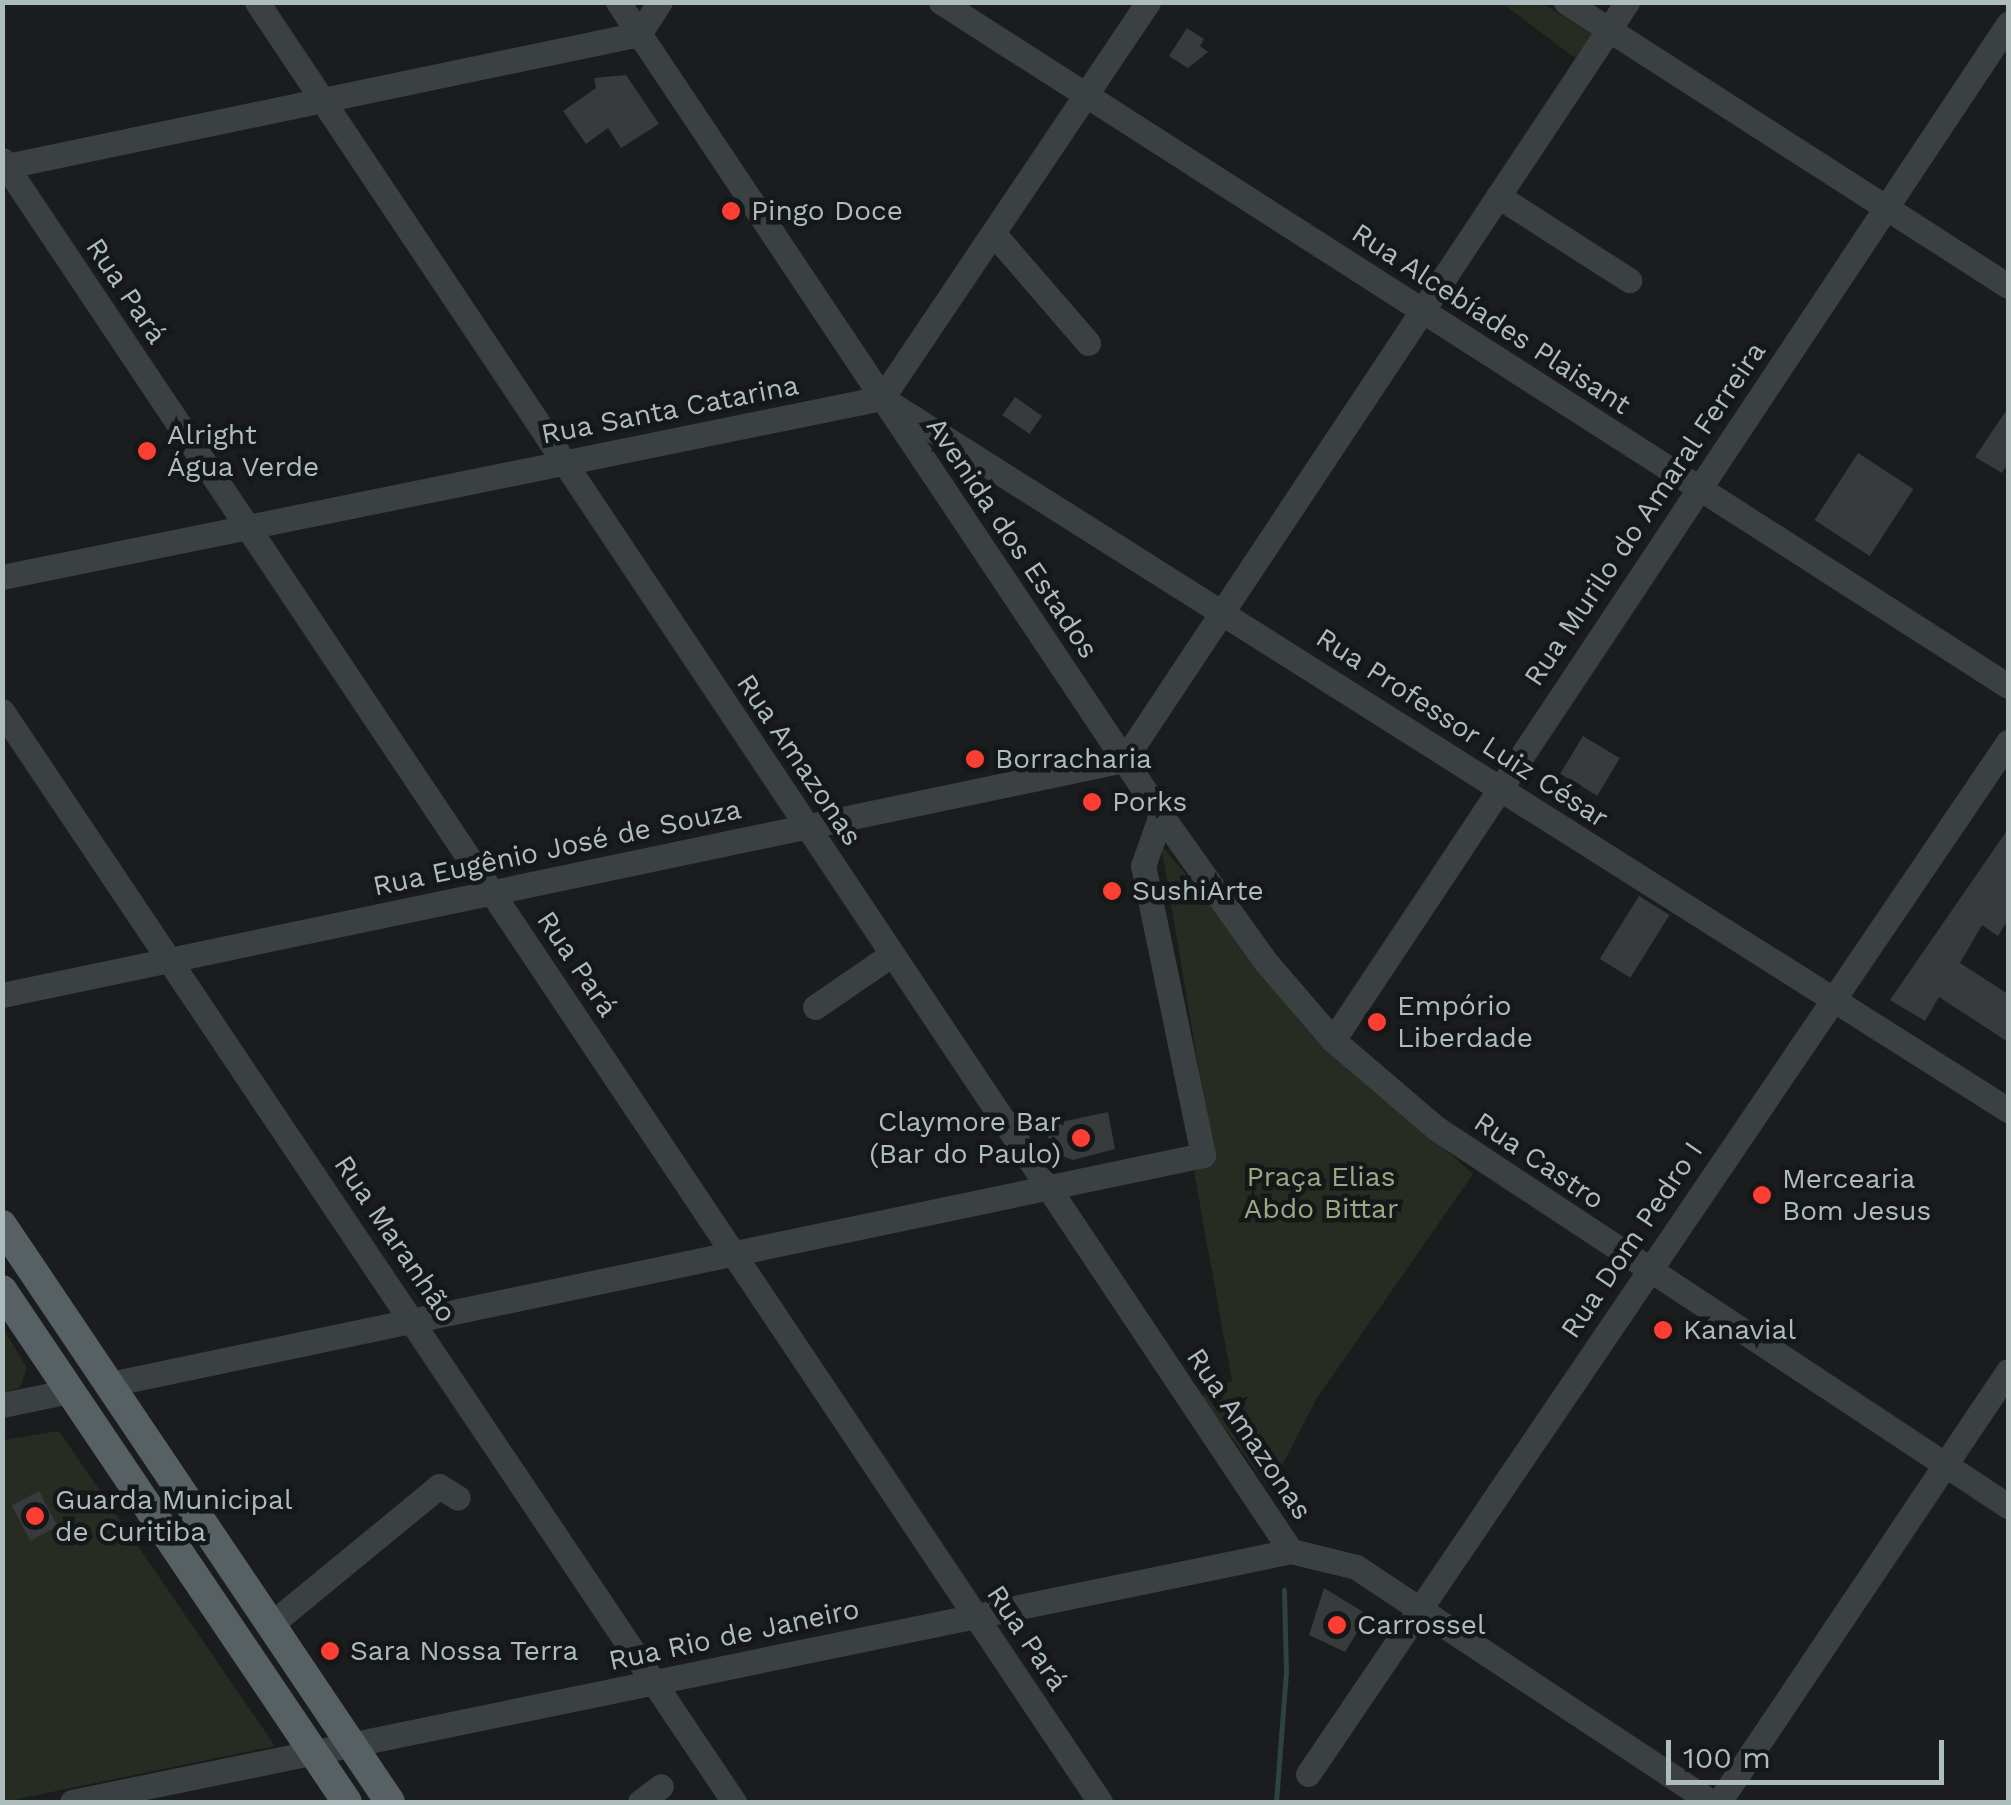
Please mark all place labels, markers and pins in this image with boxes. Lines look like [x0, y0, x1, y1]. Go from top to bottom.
place label: Pingo Doce [751, 194, 903, 228]
marker: Pingo Doce [720, 200, 742, 222]
place label: Alright Água Verde [167, 418, 321, 484]
marker: Alright Água Verde [136, 440, 158, 462]
place label: Borracharia [995, 742, 1152, 776]
marker: Borracharia [964, 748, 986, 770]
place label: Porks [1112, 785, 1187, 819]
marker: Porks [1081, 791, 1103, 813]
place label: SushiArte [1132, 874, 1264, 908]
marker: SushiArte [1101, 880, 1123, 902]
place label: Empório Liberdade [1397, 989, 1533, 1055]
marker: Empório Liberdade [1366, 1011, 1388, 1033]
place label: Claymore Bar (Bar do Paulo) [869, 1105, 1061, 1171]
marker: Claymore Bar (Bar do Paulo) [1070, 1127, 1092, 1149]
place label: Mercearia Bom Jesus [1782, 1162, 1932, 1228]
marker: Mercearia Bom Jesus [1751, 1184, 1773, 1206]
place label: Kanavial [1683, 1313, 1796, 1347]
marker: Kanavial [1652, 1319, 1674, 1341]
place label: Guarda Municipal de Curitiba [55, 1483, 293, 1549]
marker: Guarda Municipal de Curitiba [24, 1505, 46, 1527]
place label: Carrossel [1357, 1608, 1485, 1642]
marker: Carrossel [1326, 1614, 1348, 1636]
place label: Sara Nossa Terra [350, 1634, 580, 1668]
marker: Sara Nossa Terra [319, 1640, 341, 1662]

